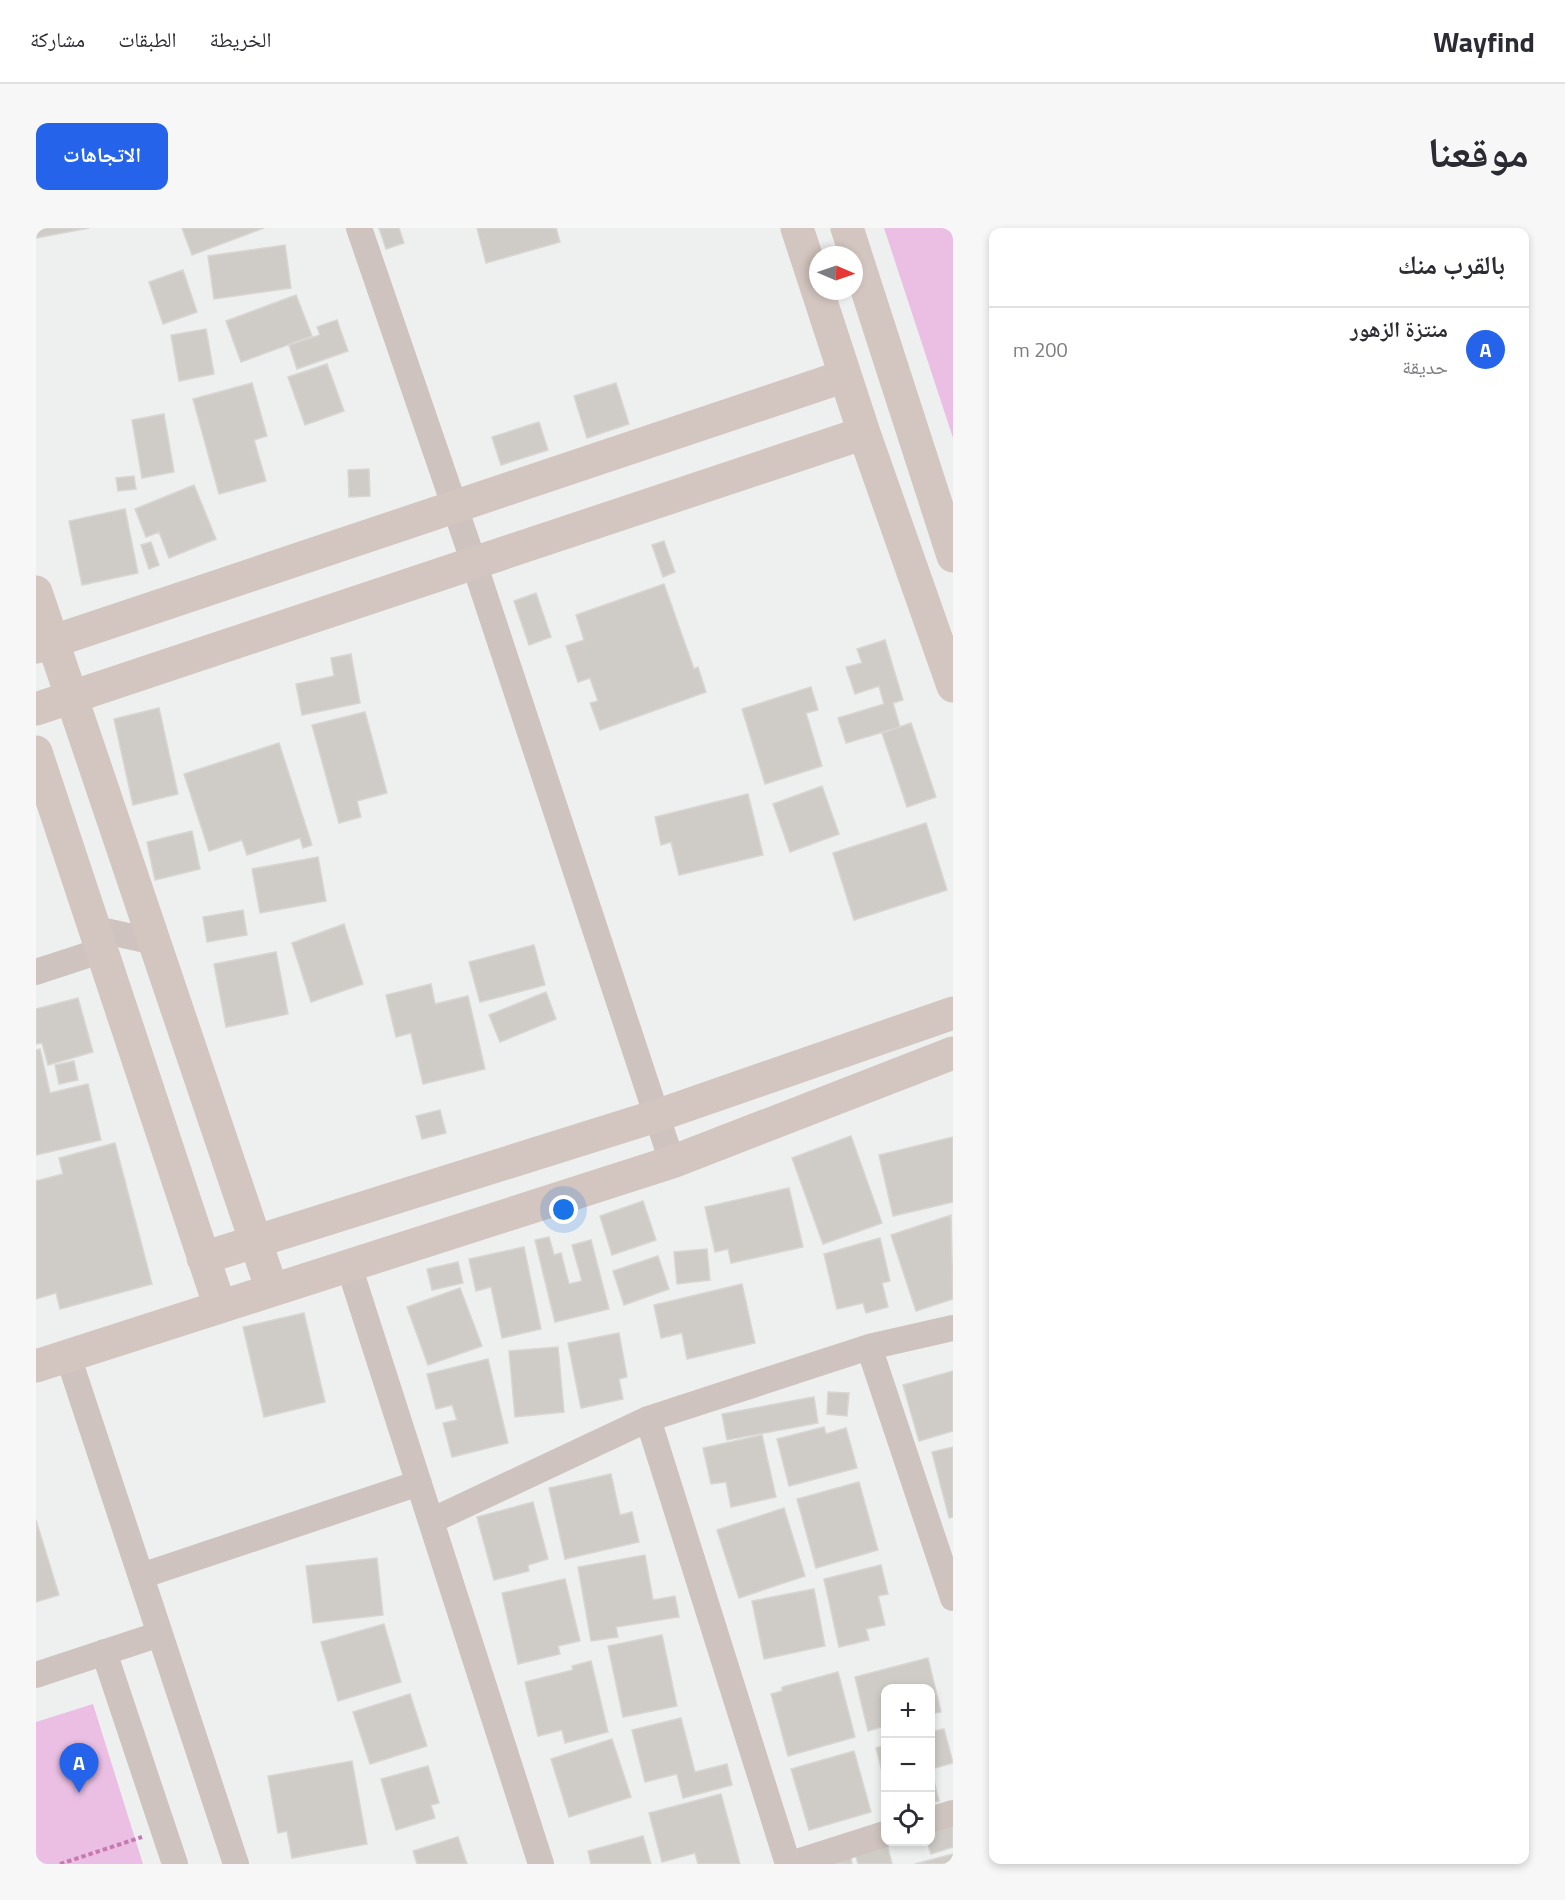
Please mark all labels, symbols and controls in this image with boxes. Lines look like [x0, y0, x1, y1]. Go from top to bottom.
text: Wayfind [1433, 20, 1535, 63]
text: مشاركة [30, 23, 85, 55]
text: الطبقات [118, 23, 177, 55]
text: الخريطة [210, 23, 271, 55]
text: موقعنا [1428, 119, 1529, 183]
button: الاتجاهات [36, 123, 168, 190]
text: بالقرب منك [1398, 245, 1505, 284]
north arrow [809, 246, 863, 300]
text: منتزة الزهور [1350, 312, 1448, 346]
text: 200 m [1013, 334, 1068, 365]
text: A [1479, 334, 1492, 365]
text: حديقة [1402, 351, 1448, 382]
your location [549, 1195, 578, 1224]
map controls [881, 1684, 935, 1846]
button: + [881, 1684, 935, 1738]
button: − [881, 1738, 935, 1792]
pin: A [60, 1744, 99, 1793]
button: locate [881, 1792, 935, 1846]

